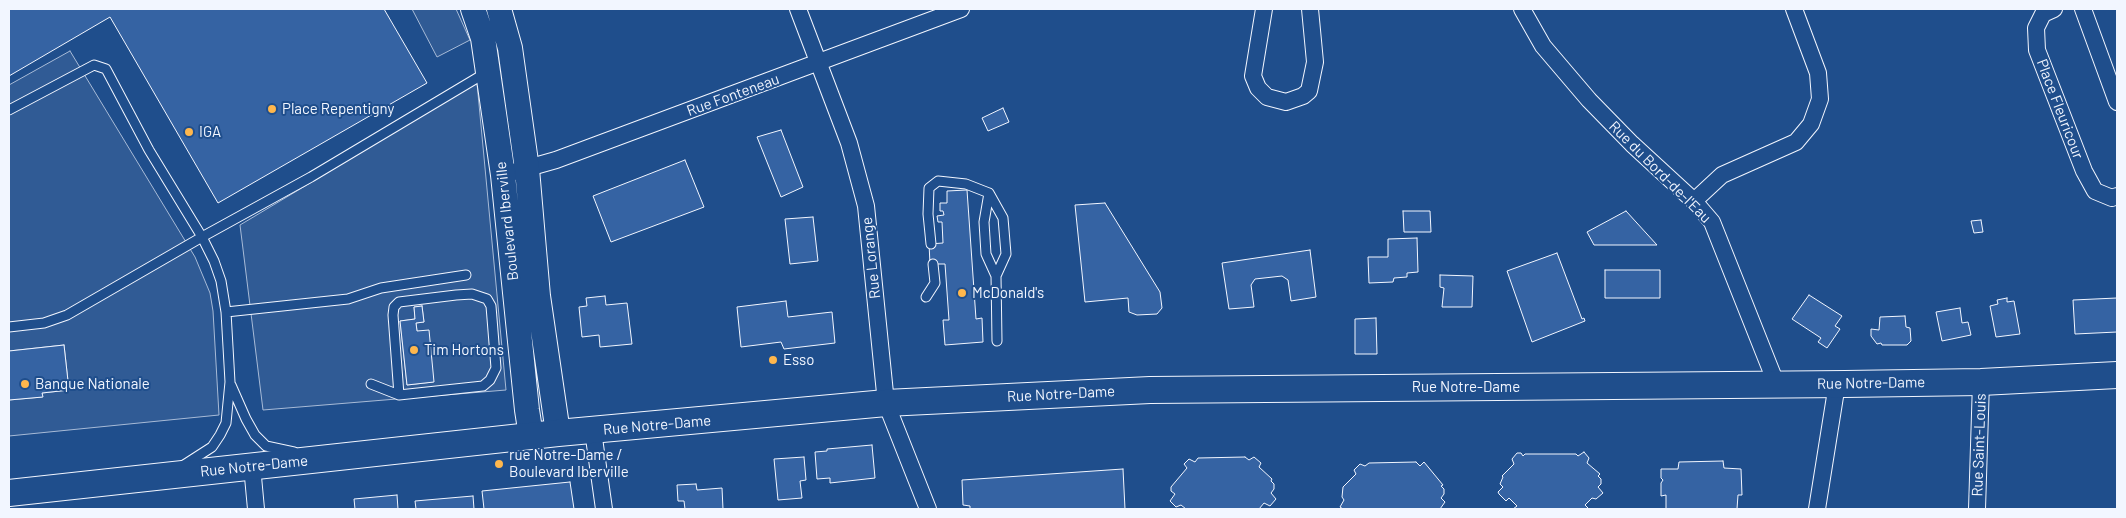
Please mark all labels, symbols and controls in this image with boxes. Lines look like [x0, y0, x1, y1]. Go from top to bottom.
street label: Place Fleuricour [2033, 57, 2087, 161]
street label: Rue Fonteneau [684, 70, 782, 120]
place label: Place Repentigny [282, 100, 394, 118]
marker: Place Repentigny [266, 103, 278, 115]
street label: Rue du Bord-de-l'Eau [1605, 117, 1715, 227]
place label: IGA [199, 123, 221, 141]
marker: IGA [183, 126, 195, 138]
street label: Boulevard Iberville [492, 161, 522, 281]
street label: Rue Lorange [858, 216, 884, 300]
place label: McDonald's [972, 284, 1044, 302]
marker: McDonald's [956, 287, 968, 299]
place label: Tim Hortons [424, 341, 504, 359]
marker: Tim Hortons [408, 344, 420, 356]
place label: Esso [783, 351, 814, 369]
marker: Esso [767, 354, 779, 366]
street label: Rue Notre-Dame [1817, 373, 1925, 393]
place label: Banque Nationale [35, 375, 150, 393]
marker: Banque Nationale [19, 378, 31, 390]
street label: Rue Notre-Dame [1412, 378, 1520, 396]
street label: Rue Notre-Dame [1006, 382, 1116, 406]
street label: Rue Saint-Louis [1968, 393, 1990, 497]
street label: Rue Notre-Dame [602, 411, 712, 439]
place label: rue Notre-Dame / Boulevard Iberville [509, 446, 629, 481]
street label: Rue Notre-Dame [199, 451, 309, 481]
marker: rue Notre-Dame / Boulevard Iberville [493, 458, 505, 470]

